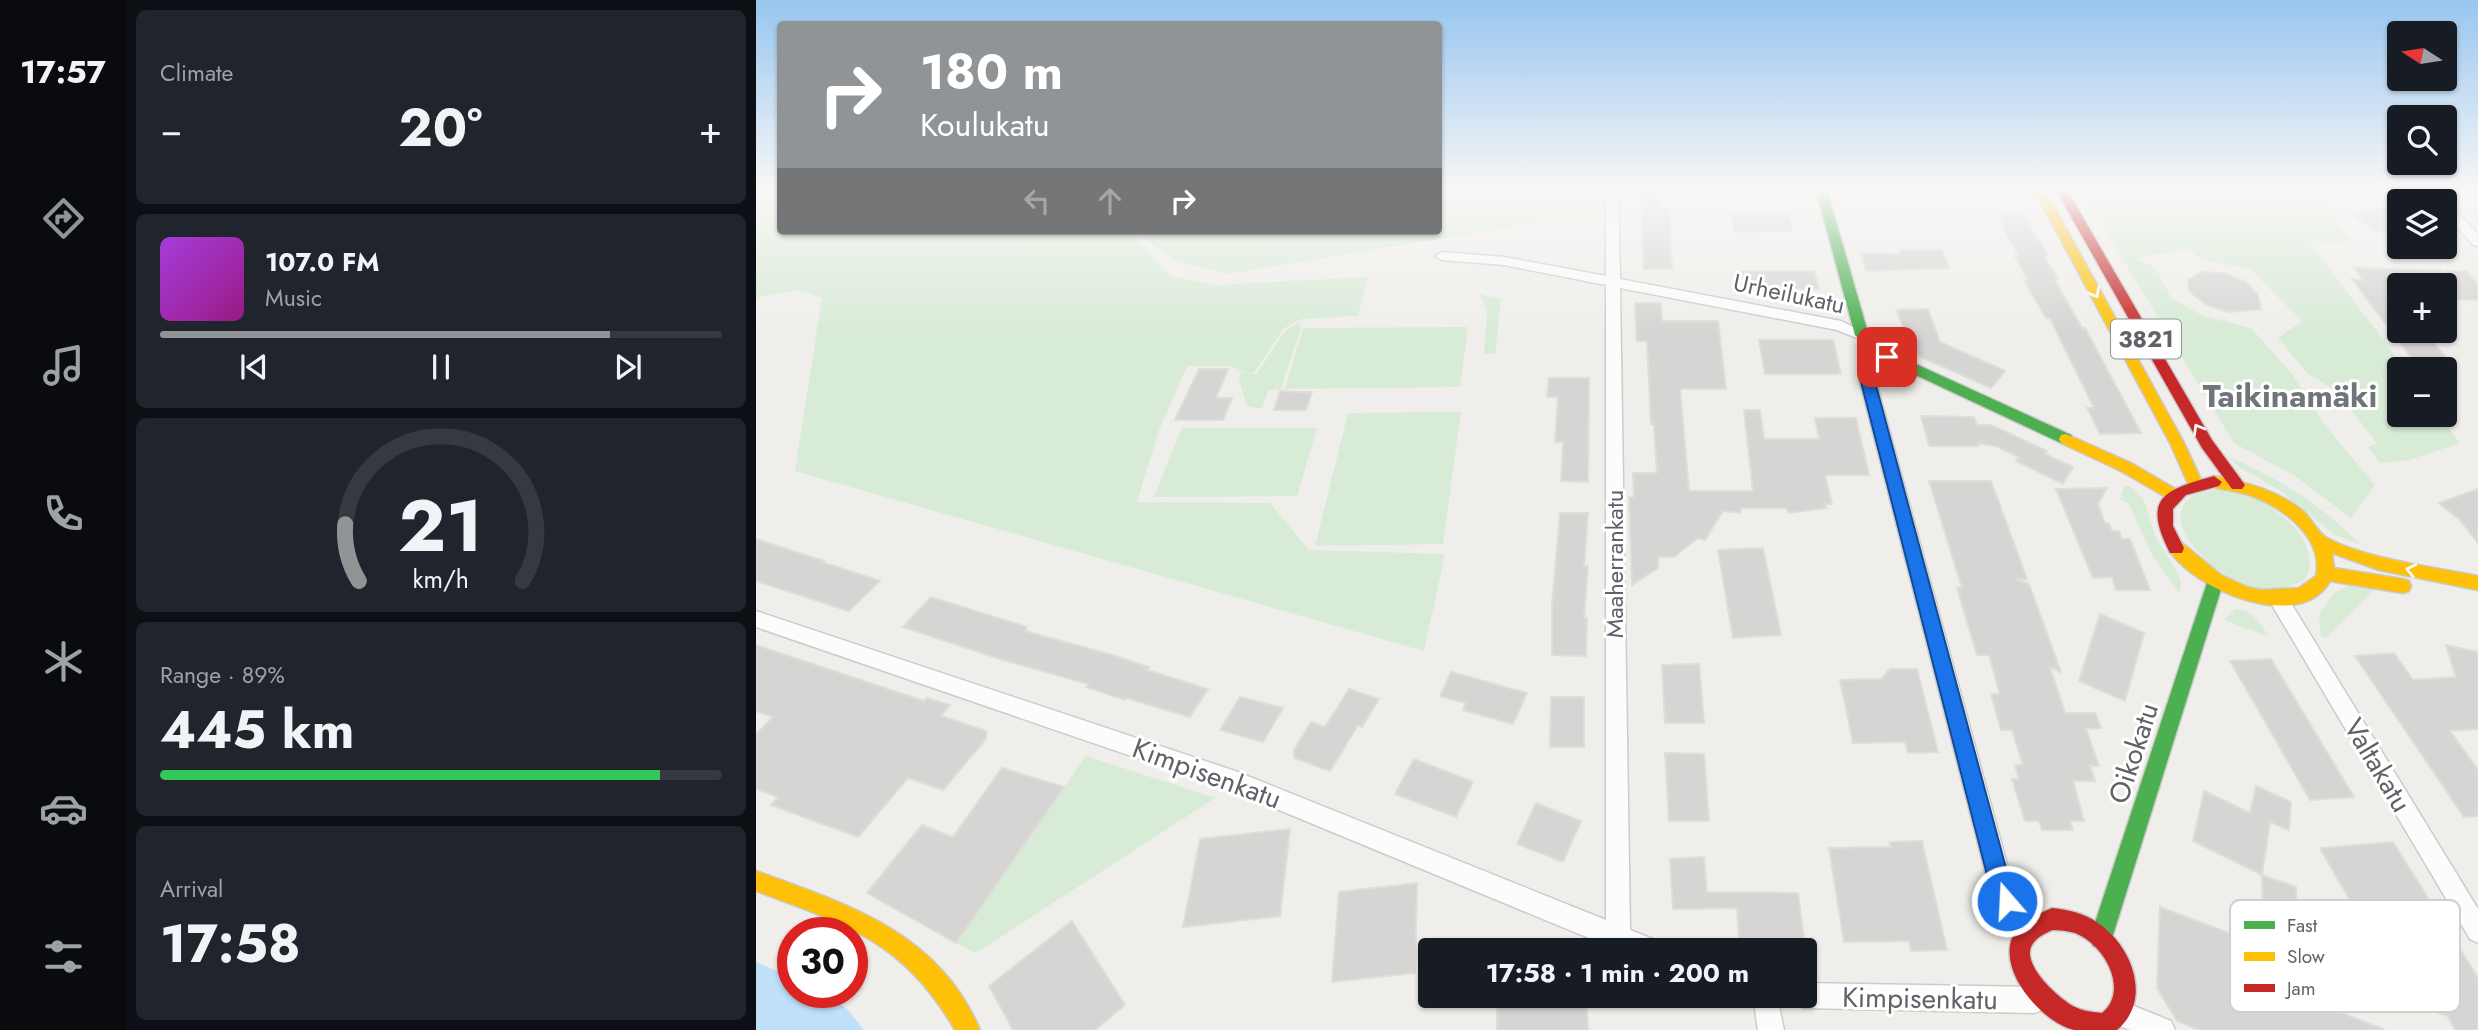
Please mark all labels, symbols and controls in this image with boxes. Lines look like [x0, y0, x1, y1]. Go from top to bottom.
north arrow [2387, 21, 2457, 91]
map controls [2387, 21, 2457, 427]
text: 180 m [920, 37, 1063, 107]
text: 17:57 [20, 49, 106, 95]
icon: right [805, 49, 896, 140]
text: Climate [160, 56, 233, 90]
text: 20° [399, 90, 483, 166]
text: − [160, 102, 182, 157]
text: + [699, 102, 722, 157]
text: Koulukatu [920, 102, 1050, 148]
button: search [2387, 105, 2457, 175]
icon: left [1018, 182, 1056, 220]
icon: ahead [1091, 182, 1129, 220]
icon: right [1164, 182, 1202, 220]
button: layers [2387, 189, 2457, 259]
icon: directions [39, 194, 88, 243]
text: 107.0 FM [265, 243, 379, 281]
street label: Urheilukatu [1730, 265, 1848, 322]
button: + [2387, 273, 2457, 343]
text: Music [265, 281, 322, 315]
one-way arrow [2087, 285, 2100, 298]
road number: 3821 [2111, 320, 2181, 358]
pin [1857, 327, 1917, 387]
icon: arrive [1868, 338, 1906, 376]
icon: music [39, 341, 88, 390]
icon: previous [235, 348, 273, 386]
icon: pause [422, 348, 460, 386]
icon: next [609, 348, 647, 386]
button: − [2387, 357, 2457, 427]
district label: Taikinamäki [2203, 373, 2377, 419]
one-way arrow [2193, 423, 2206, 436]
text: 21 [399, 473, 483, 578]
icon: phone [39, 489, 88, 538]
street label: Maaherrankatu [1597, 490, 1632, 638]
text: km/h [413, 561, 469, 597]
one-way arrow [2405, 563, 2417, 578]
icon: climate [39, 637, 88, 686]
text: Range · 89% [160, 658, 285, 692]
text: 445 km [160, 692, 354, 768]
street label: Oikokatu [2098, 697, 2169, 809]
street label: Valtakatu [2333, 711, 2422, 820]
street label: Kimpisenkatu [1127, 728, 1287, 819]
icon: car [39, 784, 88, 833]
position arrow [1970, 864, 2044, 938]
text: Arrival [160, 872, 223, 906]
legend [2230, 900, 2460, 1012]
text: 17:58 [160, 906, 301, 982]
text: Fast [2287, 912, 2318, 939]
speed limit sign: 30 [777, 917, 868, 1008]
icon: filters [39, 932, 88, 981]
text: Slow [2287, 943, 2325, 970]
text: 17:58 · 1 min · 200 m [1486, 954, 1749, 992]
text: Jam [2284, 975, 2316, 1002]
street label: Kimpisenkatu [1842, 977, 1998, 1020]

